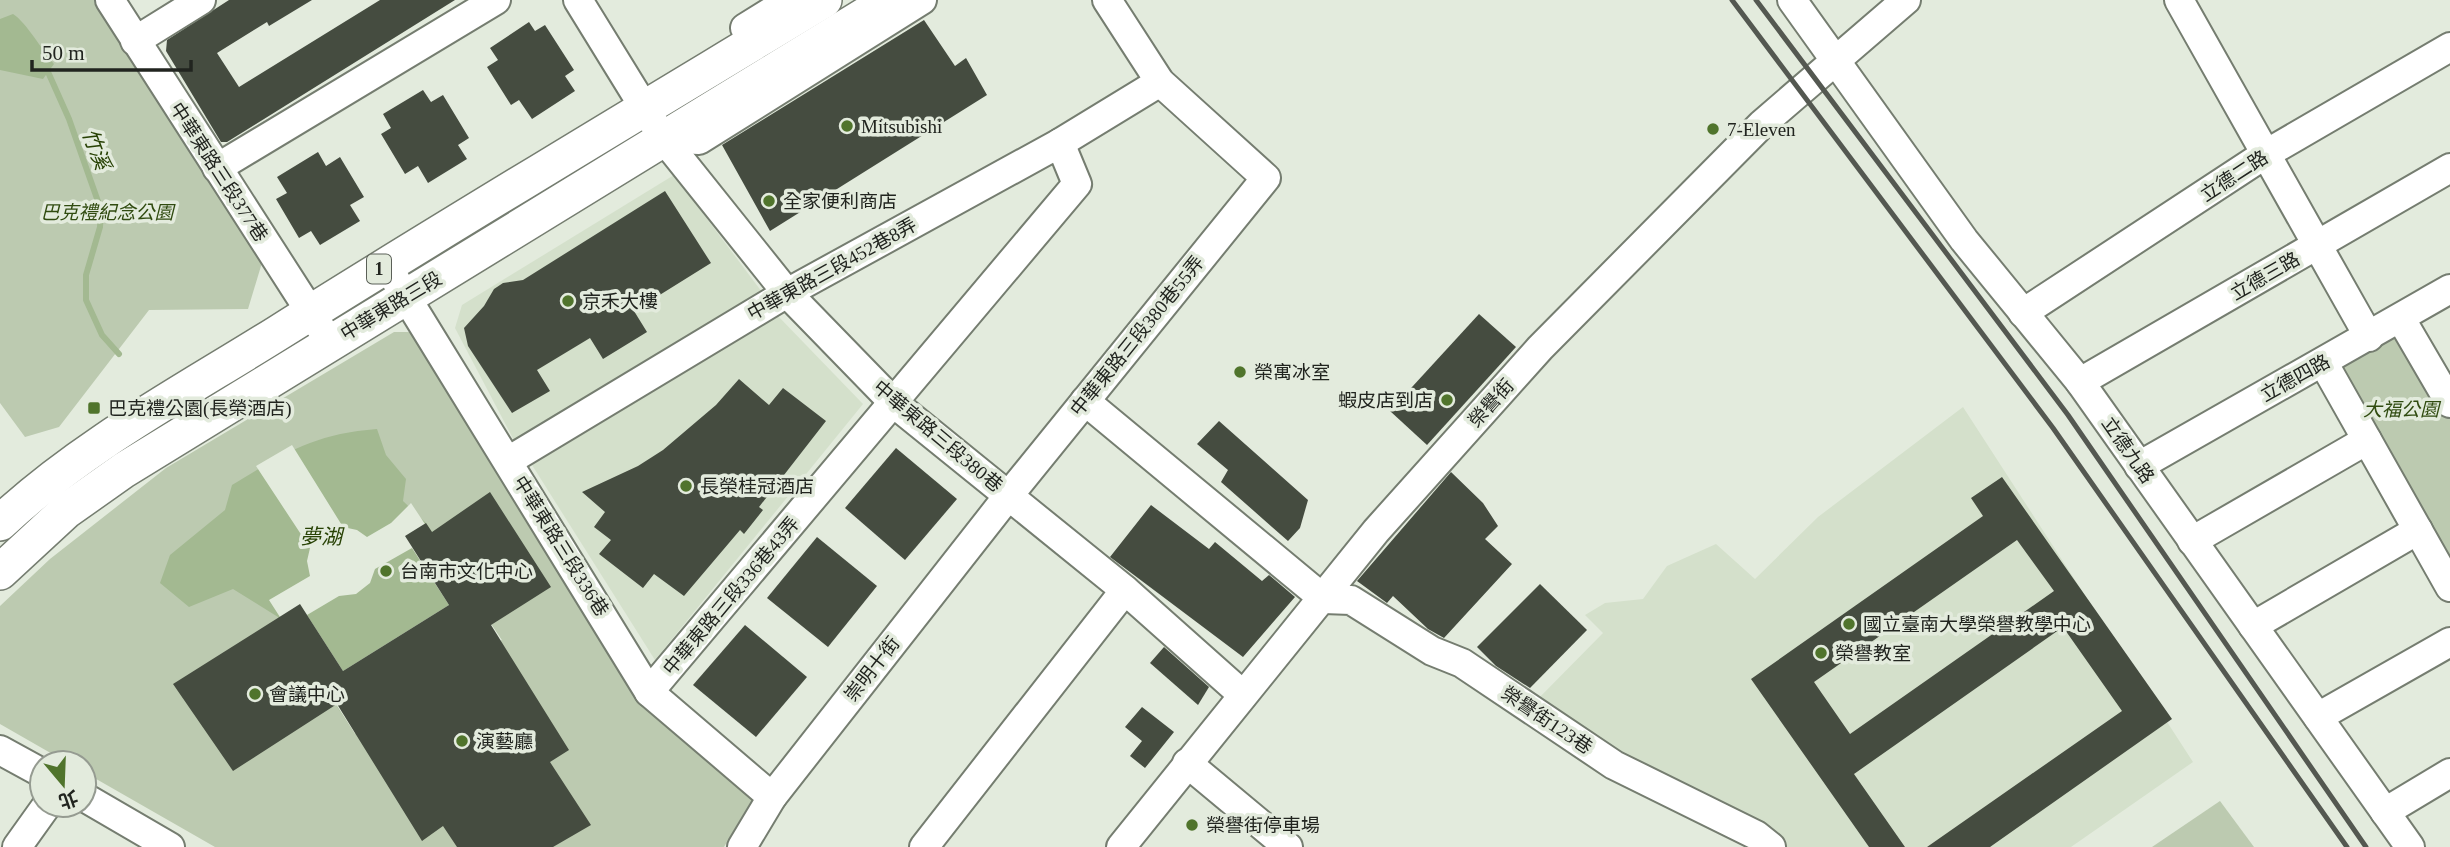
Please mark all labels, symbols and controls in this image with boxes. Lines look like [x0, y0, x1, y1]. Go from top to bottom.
scale bar [32, 28, 191, 72]
text: 50 m [42, 41, 85, 65]
street label: 中華東路三段377巷 [166, 99, 272, 245]
place label: Mitsubishi [861, 116, 942, 137]
marker: Mitsubishi [839, 118, 855, 134]
place label: 7-Eleven [1727, 119, 1796, 140]
marker: 7-Eleven [1705, 121, 1721, 137]
water label: 竹溪 [77, 125, 116, 176]
street label: 立德二路 [2196, 146, 2272, 206]
place label: 全家便利商店 [783, 191, 897, 212]
marker: 全家便利商店 [761, 193, 777, 209]
park label: 巴克禮紀念公園 [40, 202, 176, 223]
street label: 中華東路三段452巷8弄 [744, 214, 920, 324]
street label: 立德三路 [2227, 248, 2303, 304]
street label: 中華東路三段380巷55弄 [1066, 252, 1208, 420]
road number: 1 [367, 255, 391, 284]
street label: 中華東路三段 [337, 268, 445, 344]
place label: 京禾大樓 [582, 291, 658, 312]
marker: 京禾大樓 [560, 293, 576, 309]
street label: 立德四路 [2257, 350, 2333, 406]
place label: 榮寓冰室 [1254, 362, 1330, 383]
marker: 榮寓冰室 [1232, 364, 1248, 380]
street label: 榮譽街 [1464, 375, 1518, 431]
street label: 中華東路三段380巷 [869, 376, 1007, 496]
place label: 蝦皮店到店 [1338, 390, 1433, 411]
marker: 蝦皮店到店 [1439, 392, 1455, 408]
place label: 巴克禮公園(長榮酒店) [108, 398, 292, 420]
park label: 大福公園 [2363, 399, 2442, 420]
marker: 巴克禮公園(長榮酒店) [86, 400, 102, 416]
street label: 立德九路 [2098, 413, 2158, 487]
street label: 中華東路三段336巷 [509, 472, 613, 620]
place label: 長榮桂冠酒店 [700, 476, 814, 497]
marker: 長榮桂冠酒店 [678, 478, 694, 494]
street label: 中華東路三段336巷43弄 [659, 513, 803, 679]
water label: 夢湖 [300, 525, 345, 549]
place label: 台南市文化中心 [400, 561, 533, 582]
marker: 台南市文化中心 [378, 563, 394, 579]
place label: 國立臺南大學榮譽教學中心 [1863, 614, 2091, 635]
marker: 國立臺南大學榮譽教學中心 [1841, 616, 1857, 632]
street label: 崇明十街 [840, 633, 904, 705]
place label: 榮譽教室 [1835, 643, 1911, 664]
marker: 榮譽教室 [1813, 645, 1829, 661]
street label: 榮譽街123巷 [1498, 682, 1596, 758]
place label: 會議中心 [269, 684, 345, 705]
marker: 會議中心 [247, 686, 263, 702]
place label: 演藝廳 [476, 731, 533, 752]
marker: 演藝廳 [454, 733, 470, 749]
north arrow [28, 749, 98, 819]
text: 北 [56, 787, 81, 813]
place label: 榮譽街停車場 [1206, 815, 1320, 836]
marker: 榮譽街停車場 [1184, 817, 1200, 833]

